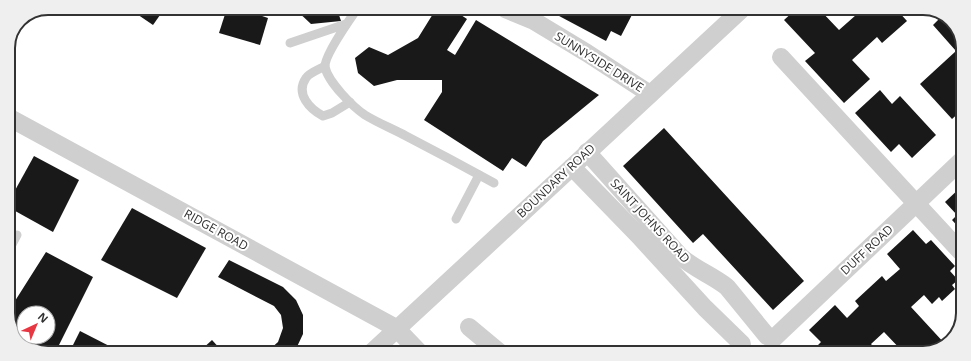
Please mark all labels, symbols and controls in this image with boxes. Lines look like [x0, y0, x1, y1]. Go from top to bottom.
street label: SUNNYSIDE DRIVE [552, 27, 647, 96]
street label: BOUNDARY ROAD [513, 140, 599, 221]
street label: SAINT JOHNS ROAD [607, 175, 694, 266]
street label: RIDGE ROAD [181, 205, 251, 254]
street label: DUFF ROAD [837, 221, 897, 278]
north arrow [16, 305, 56, 345]
text: N [35, 309, 52, 326]

